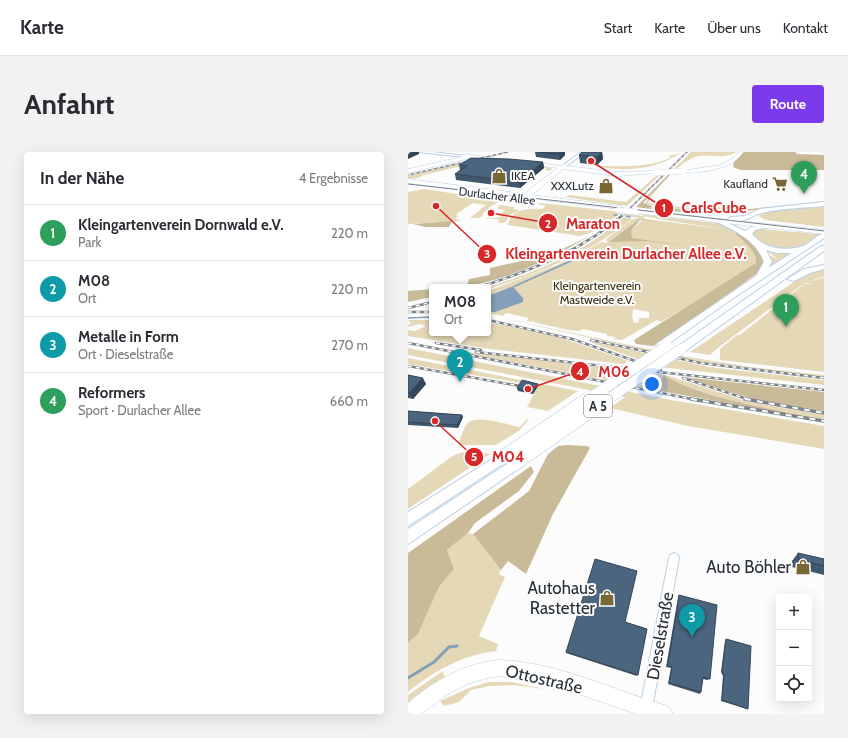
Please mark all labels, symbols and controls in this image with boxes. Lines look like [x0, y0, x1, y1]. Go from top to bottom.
text: Karte [20, 16, 64, 39]
text: Start [604, 19, 632, 37]
text: Karte [654, 19, 685, 37]
text: Über uns [707, 19, 761, 37]
text: Kontakt [783, 19, 828, 37]
button: Route [752, 85, 824, 123]
text: Anfahrt [24, 87, 114, 121]
pin: 4 [791, 161, 817, 194]
shop icon: IKEA [490, 167, 508, 185]
text: In der Nähe [40, 168, 124, 188]
place label: IKEA [511, 168, 536, 183]
text: 4 Ergebnisse [299, 170, 368, 186]
supermarket icon: Kaufland [771, 175, 789, 193]
place label: Kaufland [723, 176, 768, 191]
shop icon: XXXLutz [597, 177, 615, 195]
place label: XXXLutz [551, 178, 594, 193]
street label: Durlacher Allee [458, 183, 536, 208]
callout: CarlsCube [654, 195, 755, 222]
text: CarlsCube [681, 199, 747, 217]
text: 1 [662, 200, 666, 215]
callout: Maraton [538, 210, 628, 237]
text: Maraton [566, 215, 620, 233]
text: Kleingartenverein Dornwald e.V. [78, 216, 284, 234]
text: 2 [545, 216, 551, 231]
text: 1 [51, 225, 55, 241]
text: 220 m [331, 225, 368, 241]
text: Park [78, 234, 101, 250]
callout: Kleingartenverein Durlacher Allee e.V. [477, 240, 755, 267]
text: Kleingartenverein Durlacher Allee e.V. [505, 245, 747, 263]
text: 3 [484, 246, 490, 261]
text: M08 [78, 272, 110, 290]
park label: Kleingartenverein Mastweide e.V. [553, 278, 641, 307]
text: 2 [50, 281, 56, 297]
text: 220 m [331, 281, 368, 297]
popup [429, 284, 491, 336]
text: Ort [78, 290, 96, 306]
text: M08 [444, 293, 476, 311]
pin: 1 [773, 294, 799, 327]
text: Ort [444, 311, 462, 327]
text: Metalle in Form [78, 328, 179, 346]
text: 3 [49, 337, 57, 353]
text: 270 m [331, 337, 368, 353]
text: Ort · Dieselstraße [78, 346, 173, 362]
pin: 2 [447, 349, 473, 382]
callout: M06 [570, 358, 638, 385]
text: M06 [598, 363, 630, 381]
text: 4 [576, 364, 584, 379]
your location [642, 374, 662, 394]
text: Reformers [78, 384, 145, 402]
text: 4 [49, 393, 57, 409]
text: 660 m [330, 393, 368, 409]
road number: A 5 [584, 395, 612, 417]
text: Sport · Durlacher Allee [78, 402, 201, 418]
callout: M04 [464, 444, 532, 471]
text: M04 [492, 448, 524, 466]
text: 5 [471, 449, 477, 464]
place label: Auto Böhler [706, 557, 792, 577]
shop icon: Auto Böhler [794, 558, 812, 576]
place label: Autohaus Rastetter [527, 578, 596, 618]
shop icon: Autohaus Rastetter [598, 589, 616, 607]
street label: Dieselstraße [642, 590, 678, 682]
map controls [776, 594, 812, 702]
button: + [776, 594, 812, 630]
pin: 3 [679, 604, 705, 637]
button: − [776, 630, 812, 666]
street label: Ottostraße [504, 660, 585, 698]
button: locate [776, 666, 812, 702]

